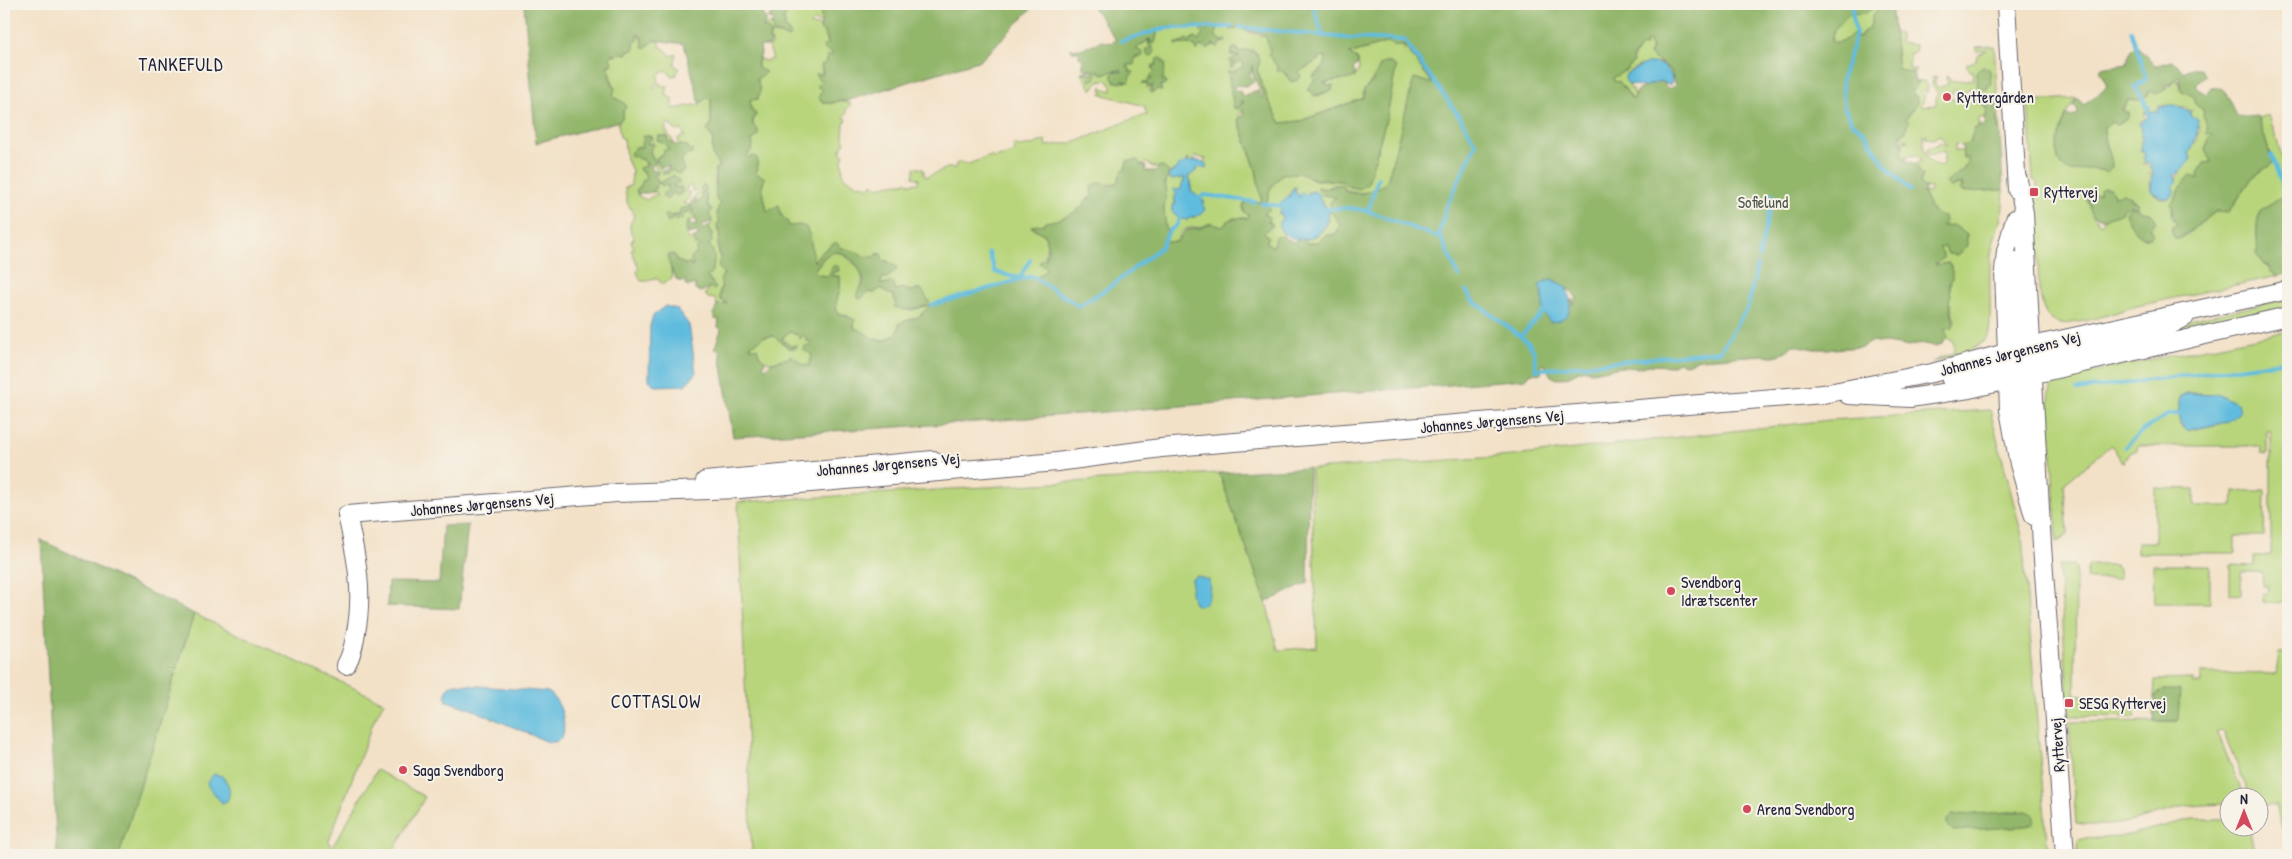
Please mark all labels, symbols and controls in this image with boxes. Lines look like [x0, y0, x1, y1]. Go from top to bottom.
district label: TANKEFULD [138, 52, 224, 77]
place label: Ryttergården [1957, 86, 2034, 108]
marker: Ryttergården [1941, 91, 1953, 103]
place label: Ryttervej [2044, 181, 2098, 203]
marker: Ryttervej [2028, 186, 2040, 198]
park label: Sofielund [1738, 191, 1788, 213]
street label: Johannes Jørgensens Vej [1937, 325, 2083, 381]
street label: Johannes Jørgensens Vej [1419, 404, 1565, 438]
street label: Johannes Jørgensens Vej [815, 447, 961, 481]
street label: Johannes Jørgensens Vej [409, 487, 555, 521]
place label: Svendborg Idrætscenter [1681, 571, 1758, 611]
marker: Svendborg Idrætscenter [1665, 585, 1677, 597]
district label: COTTASLOW [611, 689, 701, 714]
place label: SESG Ryttervej [2079, 692, 2166, 714]
marker: SESG Ryttervej [2063, 697, 2075, 709]
street label: Ryttervej [2044, 717, 2070, 773]
place label: Saga Svendborg [413, 759, 504, 781]
marker: Saga Svendborg [397, 764, 409, 776]
north arrow [2220, 786, 2270, 836]
text: N [2240, 789, 2248, 808]
place label: Arena Svendborg [1757, 798, 1854, 820]
marker: Arena Svendborg [1741, 803, 1753, 815]

